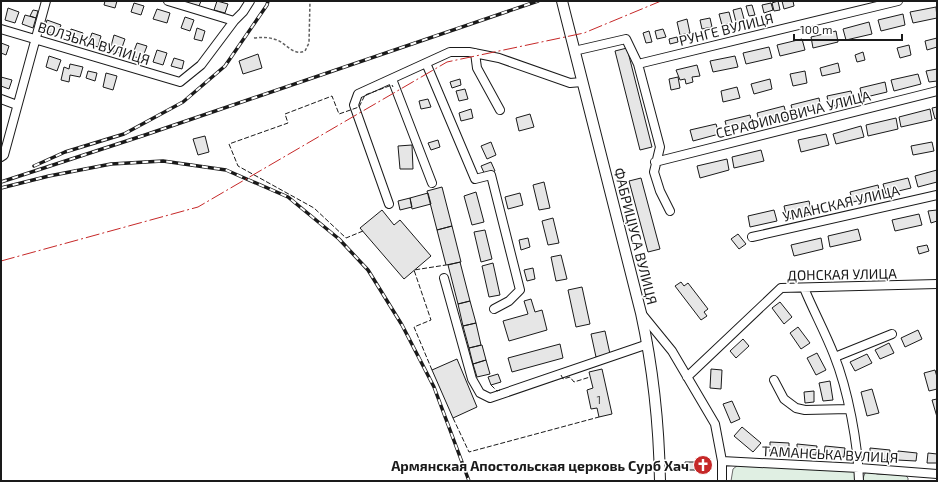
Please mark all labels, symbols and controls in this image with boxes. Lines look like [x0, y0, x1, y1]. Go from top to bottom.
street label: РУНГЕ ВУЛИЦЯ [677, 9, 775, 49]
scale bar [794, 16, 902, 42]
street label: ВОЛЗЬКА ВУЛИЦЯ [36, 18, 152, 68]
text: 100 m [800, 22, 832, 36]
street label: СЕРАФИМОВИЧА УЛИЦА [714, 86, 872, 141]
street label: ФАБРИЦІУСА ВУЛИЦЯ [611, 166, 661, 306]
street label: УМАНСКАЯ УЛИЦА [781, 181, 901, 225]
street label: ДОНСКАЯ УЛИЦА [787, 265, 897, 283]
house number: 1 [597, 392, 601, 406]
street label: ТАМАНСЬКА ВУЛИЦЯ [761, 442, 899, 466]
church icon: Армянская Апостольская церковь Сурб Хач [692, 454, 714, 476]
place label: Армянская Апостольская церковь Сурб Хач [391, 457, 689, 474]

